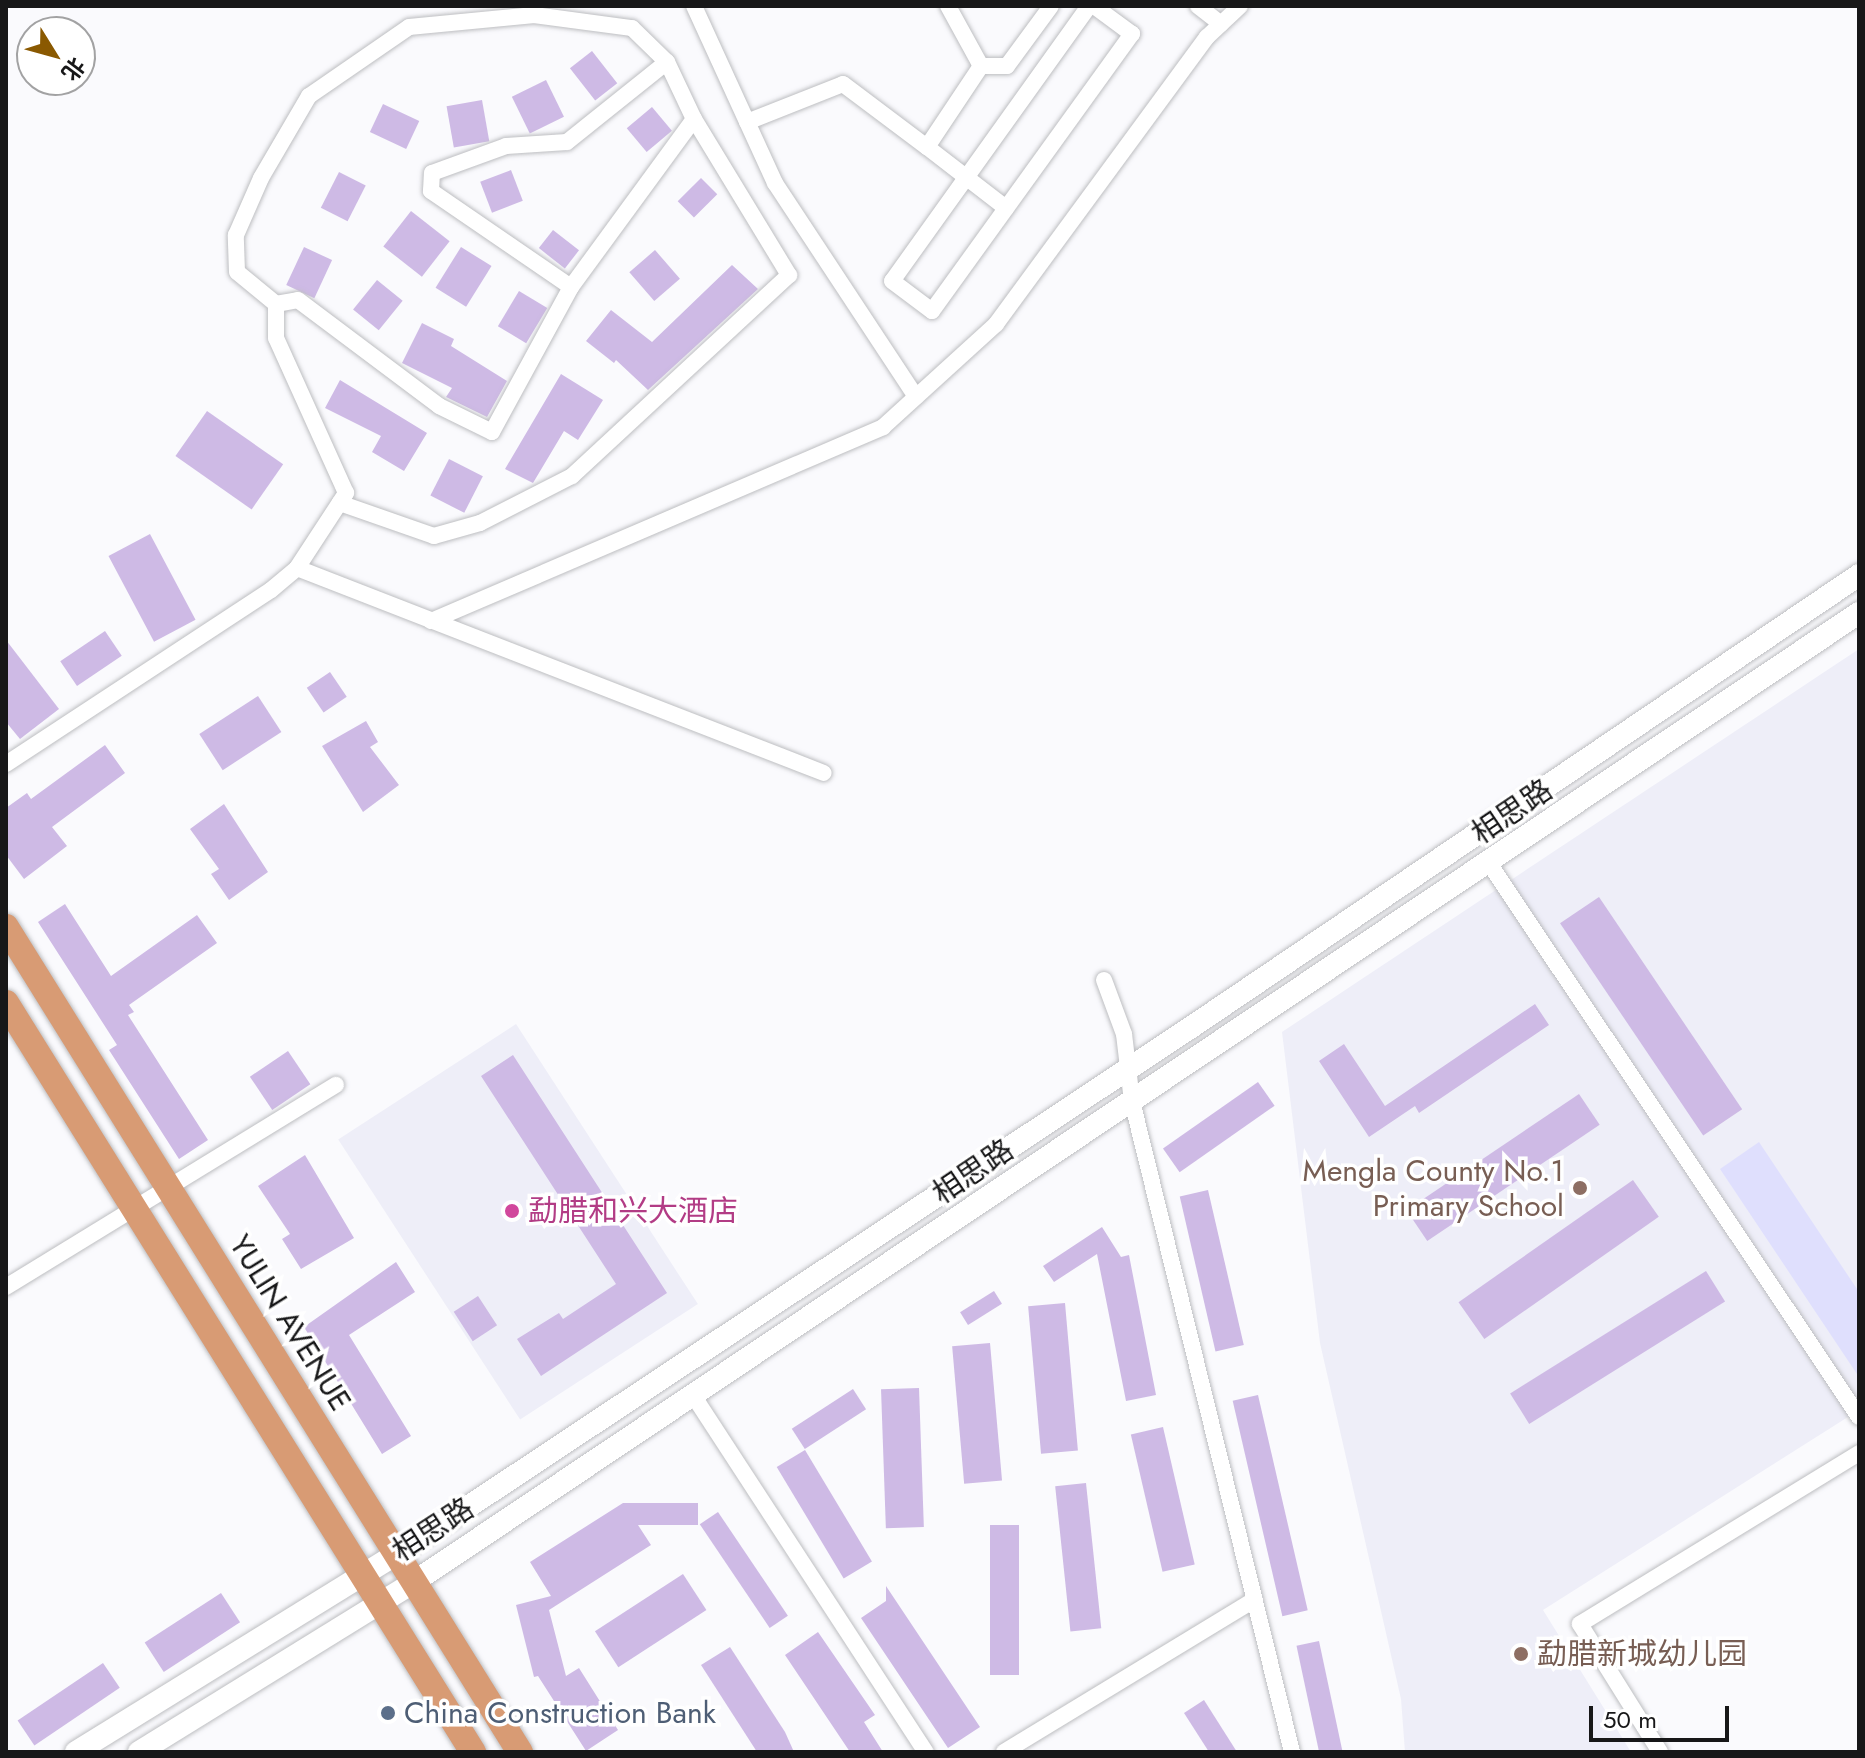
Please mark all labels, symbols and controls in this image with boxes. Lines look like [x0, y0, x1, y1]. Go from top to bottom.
north arrow [16, 16, 96, 96]
text: 北 [54, 51, 93, 88]
street label: 相思路 [1465, 772, 1559, 852]
street label: 相思路 [926, 1132, 1020, 1212]
place label: Mengla County No.1 Primary School [1303, 1153, 1564, 1224]
marker: Mengla County No.1 Primary School [1571, 1179, 1589, 1197]
place label: 勐腊和兴大酒店 [528, 1193, 738, 1229]
marker: 勐腊和兴大酒店 [503, 1202, 521, 1220]
street label: YULIN AVENUE [222, 1229, 358, 1417]
street label: 相思路 [385, 1490, 481, 1570]
place label: 勐腊新城幼儿园 [1537, 1636, 1747, 1672]
marker: 勐腊新城幼儿园 [1512, 1645, 1530, 1663]
scale bar [1593, 1690, 1733, 1740]
place label: China Construction Bank [404, 1695, 716, 1731]
text: 50 m [1603, 1702, 1657, 1737]
marker: China Construction Bank [379, 1704, 397, 1722]

